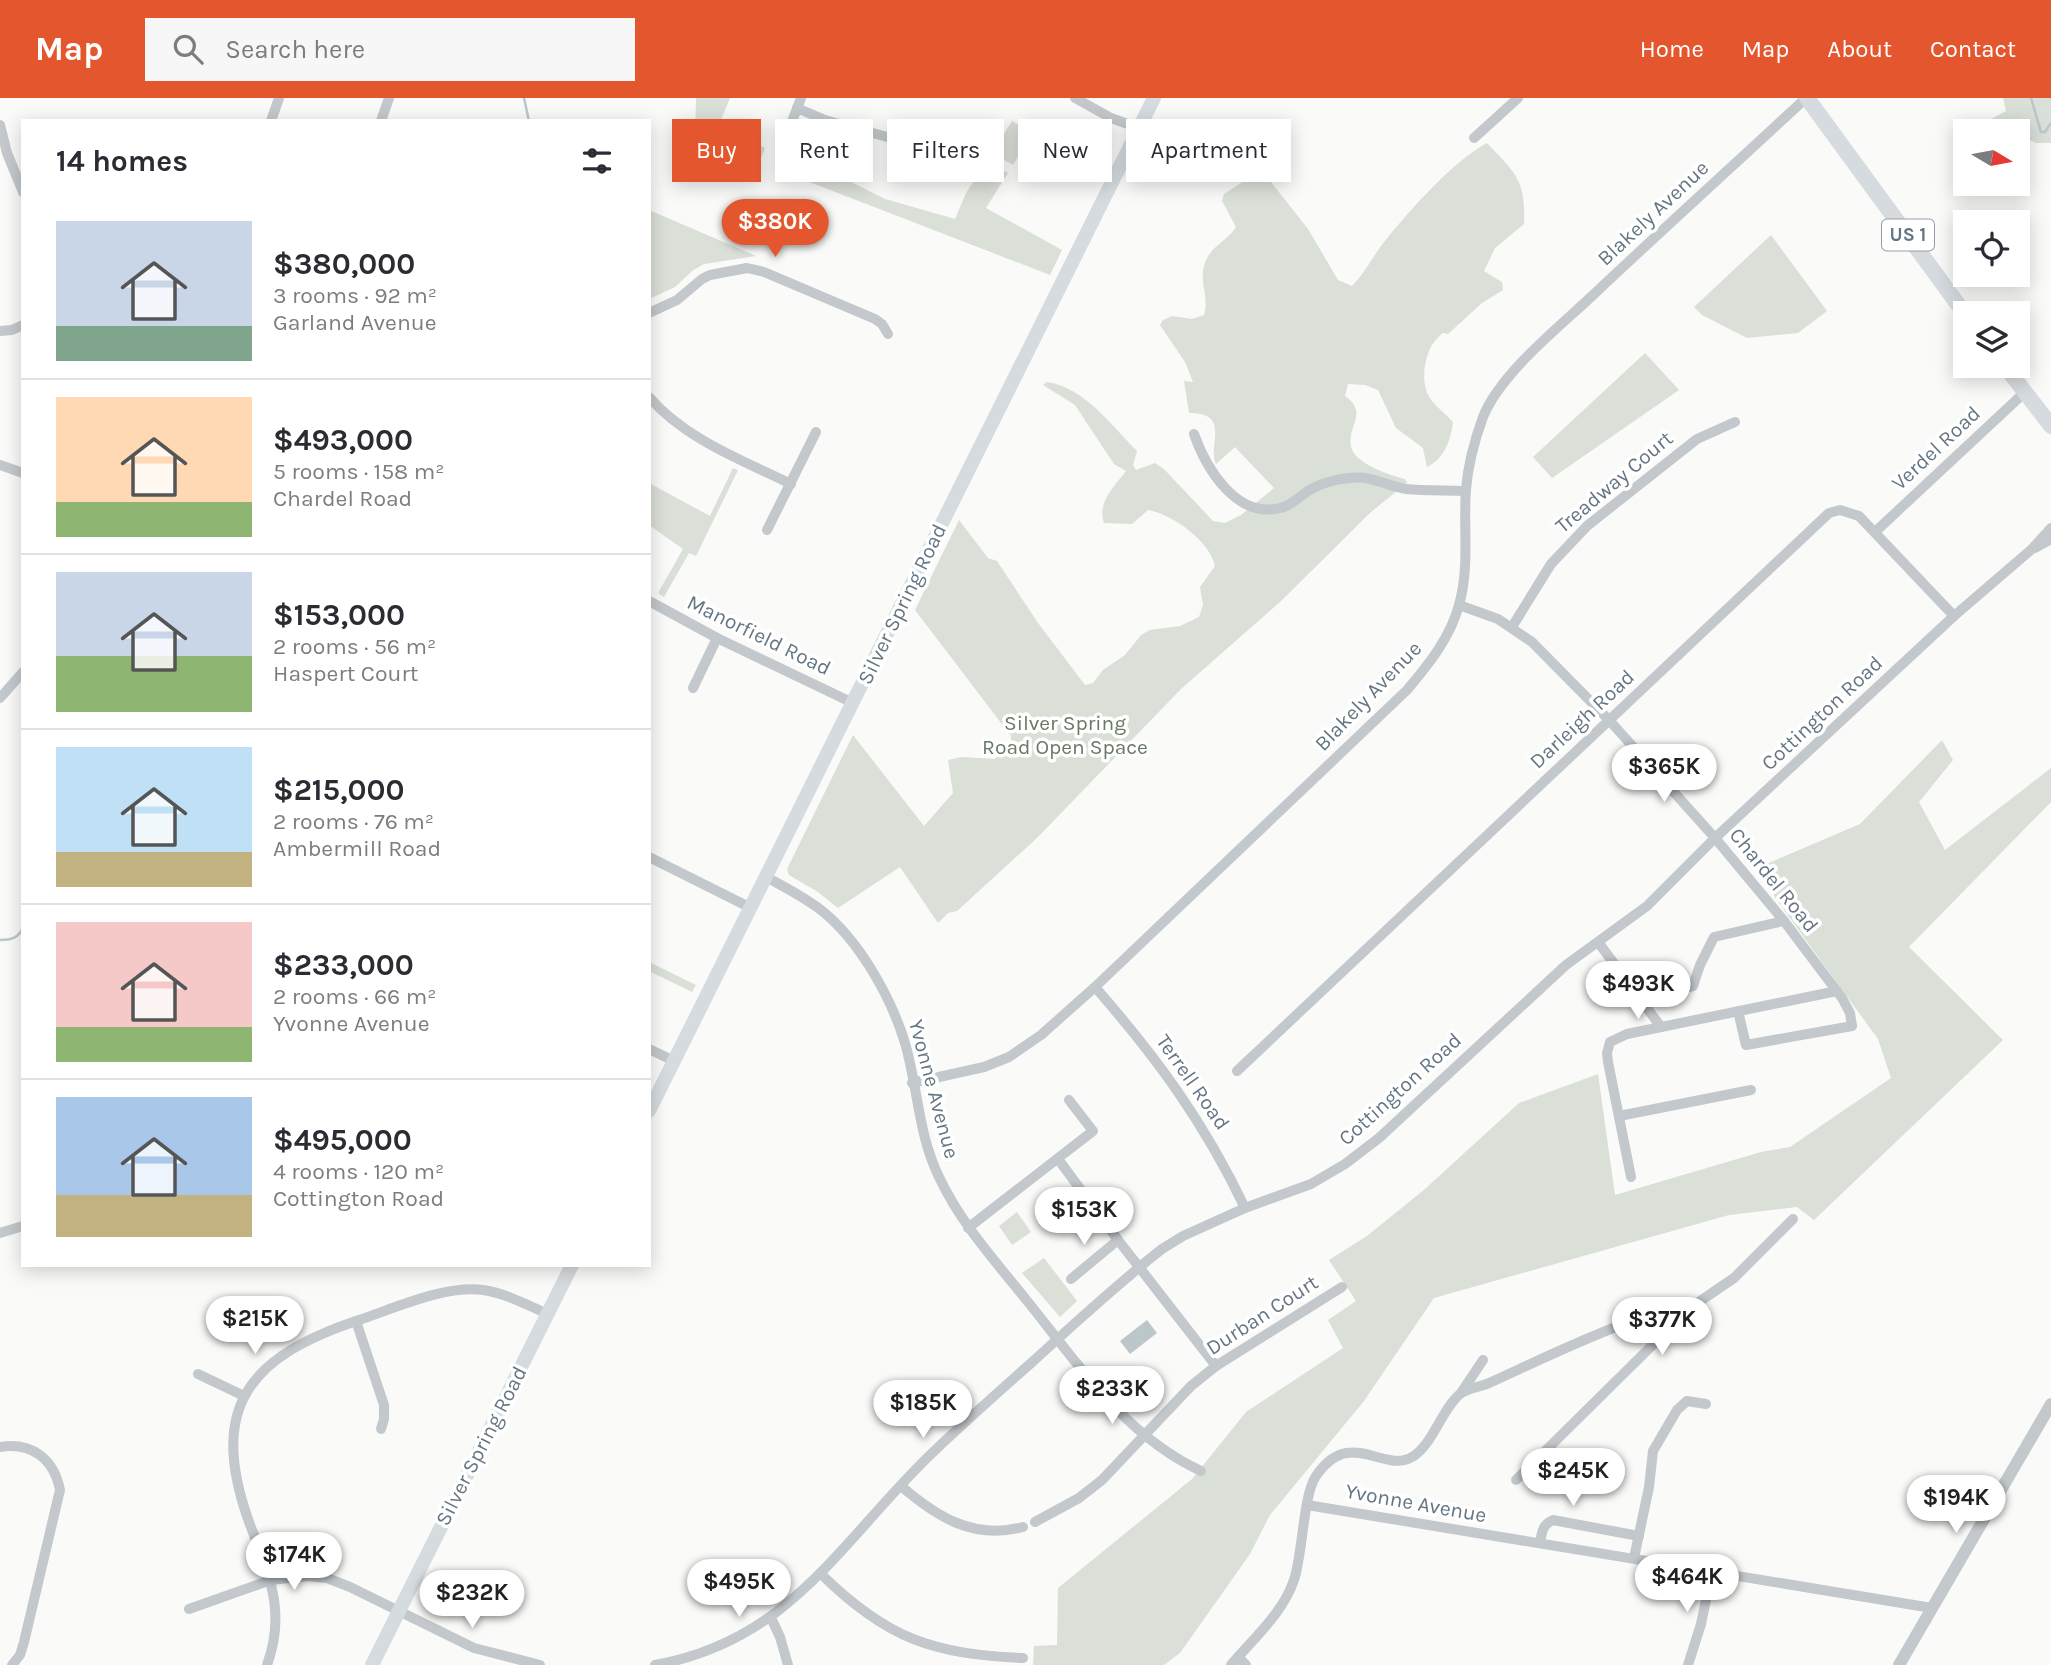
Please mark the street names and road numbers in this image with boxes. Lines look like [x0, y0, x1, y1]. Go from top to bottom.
street label: Blakely Avenue [1593, 156, 1713, 270]
road number: US 1 [1882, 220, 1934, 251]
street label: Verdel Road [1887, 401, 1985, 495]
street label: Treadway Court [1551, 426, 1677, 538]
street label: Silver Spring Road [853, 520, 951, 688]
street label: Manorfield Road [683, 590, 835, 680]
street label: Blakely Avenue [1310, 636, 1426, 756]
street label: Cottington Road [1757, 651, 1887, 775]
street label: Darleigh Road [1525, 665, 1639, 773]
street label: Chardel Road [1725, 823, 1823, 937]
street label: Yvonne Avenue [904, 1017, 964, 1161]
street label: Cottington Road [1334, 1028, 1466, 1150]
street label: Terrell Road [1151, 1030, 1235, 1134]
street label: Durban Court [1202, 1270, 1322, 1360]
street label: Silver Spring Road [430, 1362, 532, 1530]
street label: Yvonne Avenue [1344, 1479, 1488, 1527]

